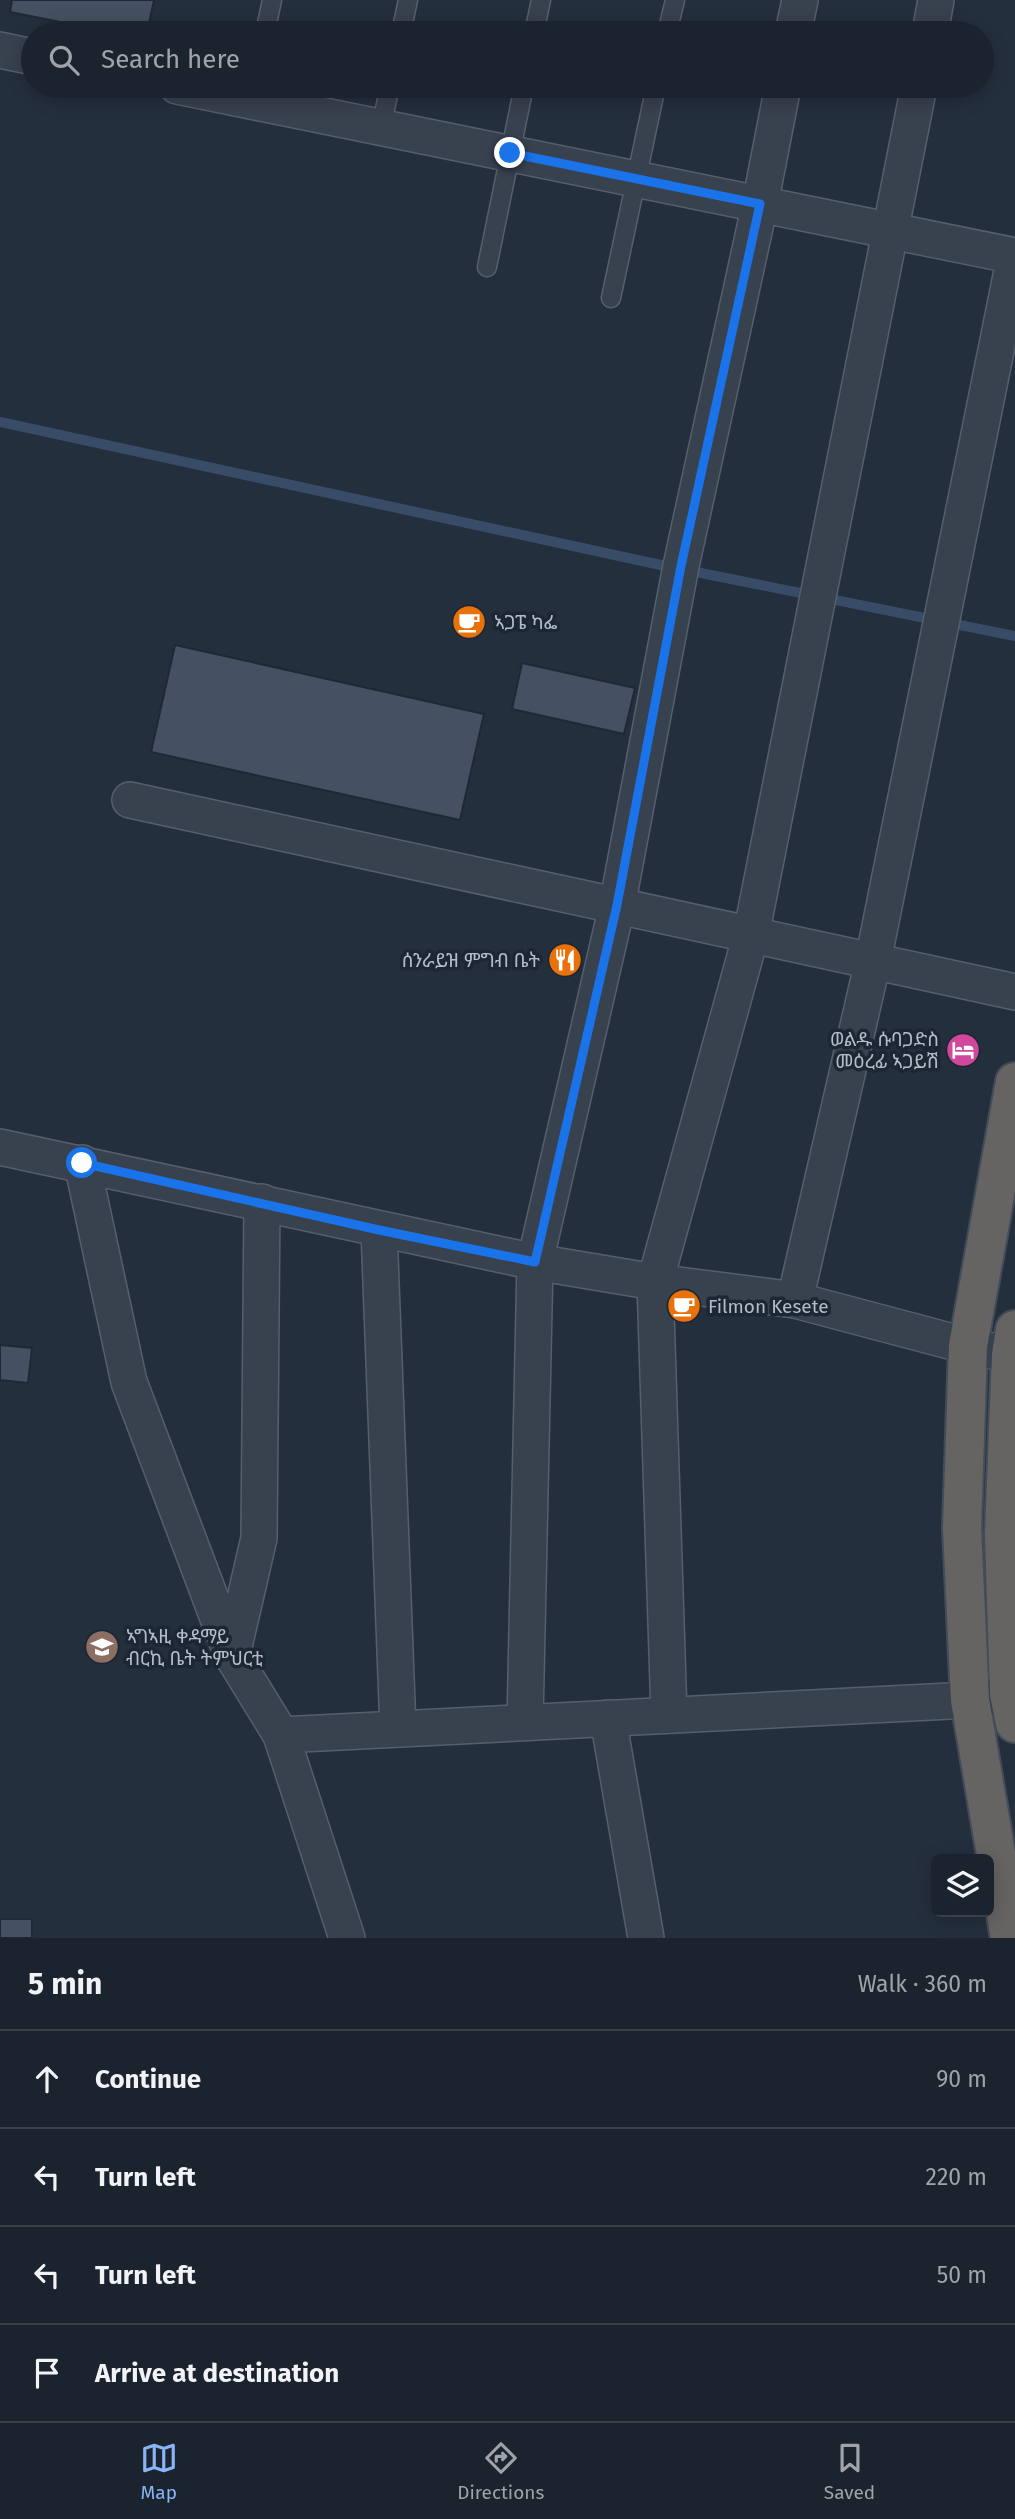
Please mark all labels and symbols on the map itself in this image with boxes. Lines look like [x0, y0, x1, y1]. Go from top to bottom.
route end [494, 137, 525, 168]
cafe icon: ኣጋፔ ካፌ [450, 603, 488, 641]
place label: ኣጋፔ ካፌ [494, 611, 558, 634]
restaurant icon: ሰንራይዝ ምግብ ቤት [546, 941, 584, 979]
place label: ሰንራይዝ ምግብ ቤት [402, 949, 541, 972]
place label: ወልዱ ሱባጋድስ መዕረፊ ኣጋይሽ [830, 1028, 939, 1073]
hotel icon: ወልዱ ሱባጋድስ መዕረፊ ኣጋይሽ [944, 1031, 982, 1069]
route start [66, 1147, 97, 1178]
cafe icon: Filmon Kesete [665, 1287, 703, 1325]
place label: Filmon Kesete [708, 1295, 829, 1318]
place label: ኣግኣዚ ቀዳማይ ብርኪ ቤት ትምህርቲ [126, 1625, 264, 1670]
school or university icon: ኣግኣዚ ቀዳማይ ብርኪ ቤት ትምህርቲ [83, 1628, 121, 1666]

